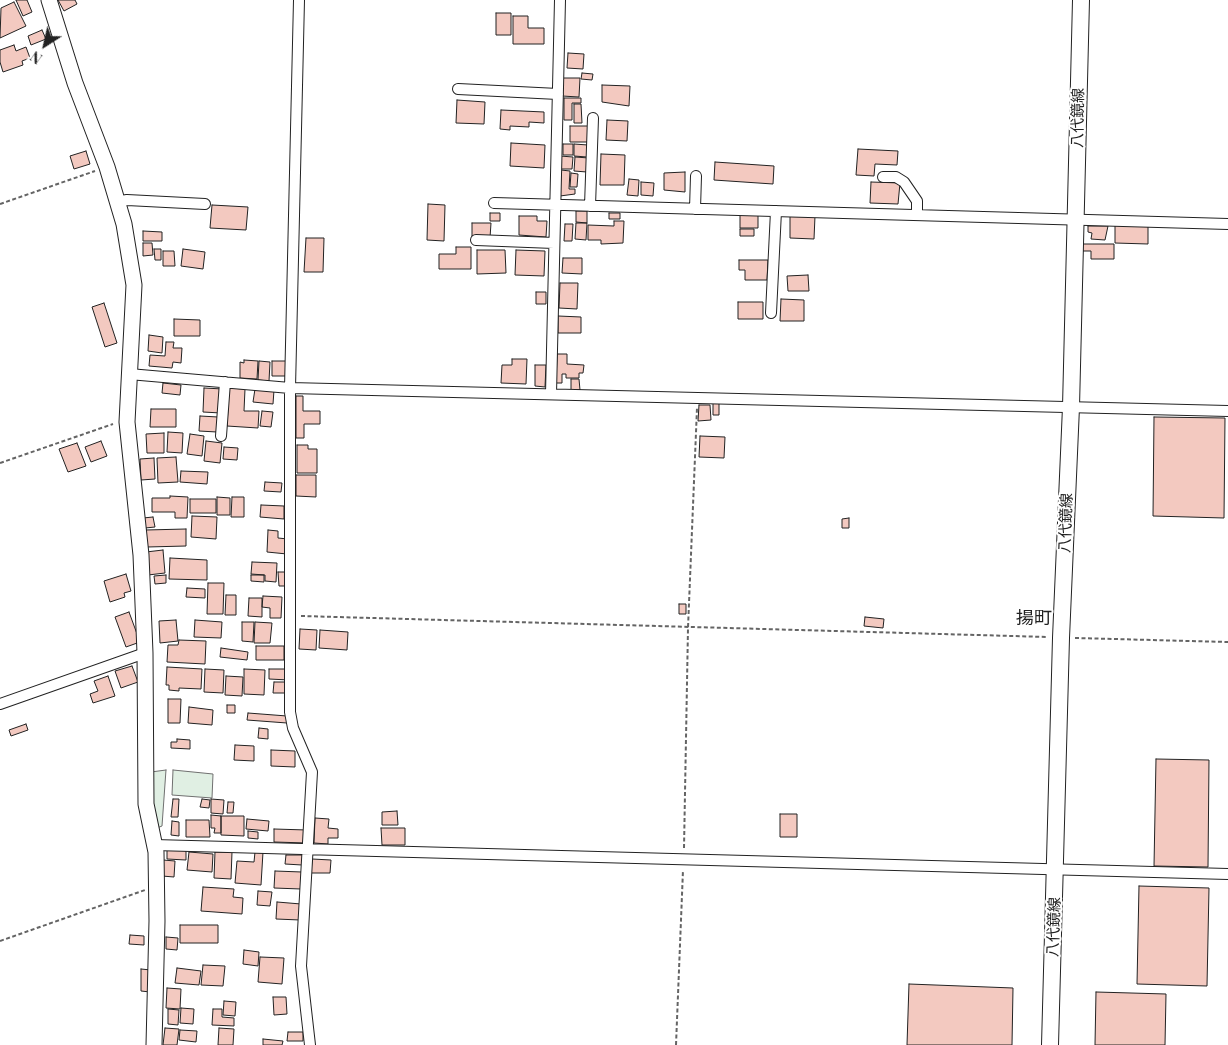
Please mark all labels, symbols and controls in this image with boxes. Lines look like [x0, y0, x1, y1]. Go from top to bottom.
north arrow [20, 20, 70, 70]
text: N [27, 47, 46, 68]
street label: 八代鏡線 [1068, 88, 1088, 148]
street label: 八代鏡線 [1056, 493, 1076, 553]
district label: 揚町 [1016, 607, 1052, 629]
street label: 八代鏡線 [1044, 897, 1064, 957]

